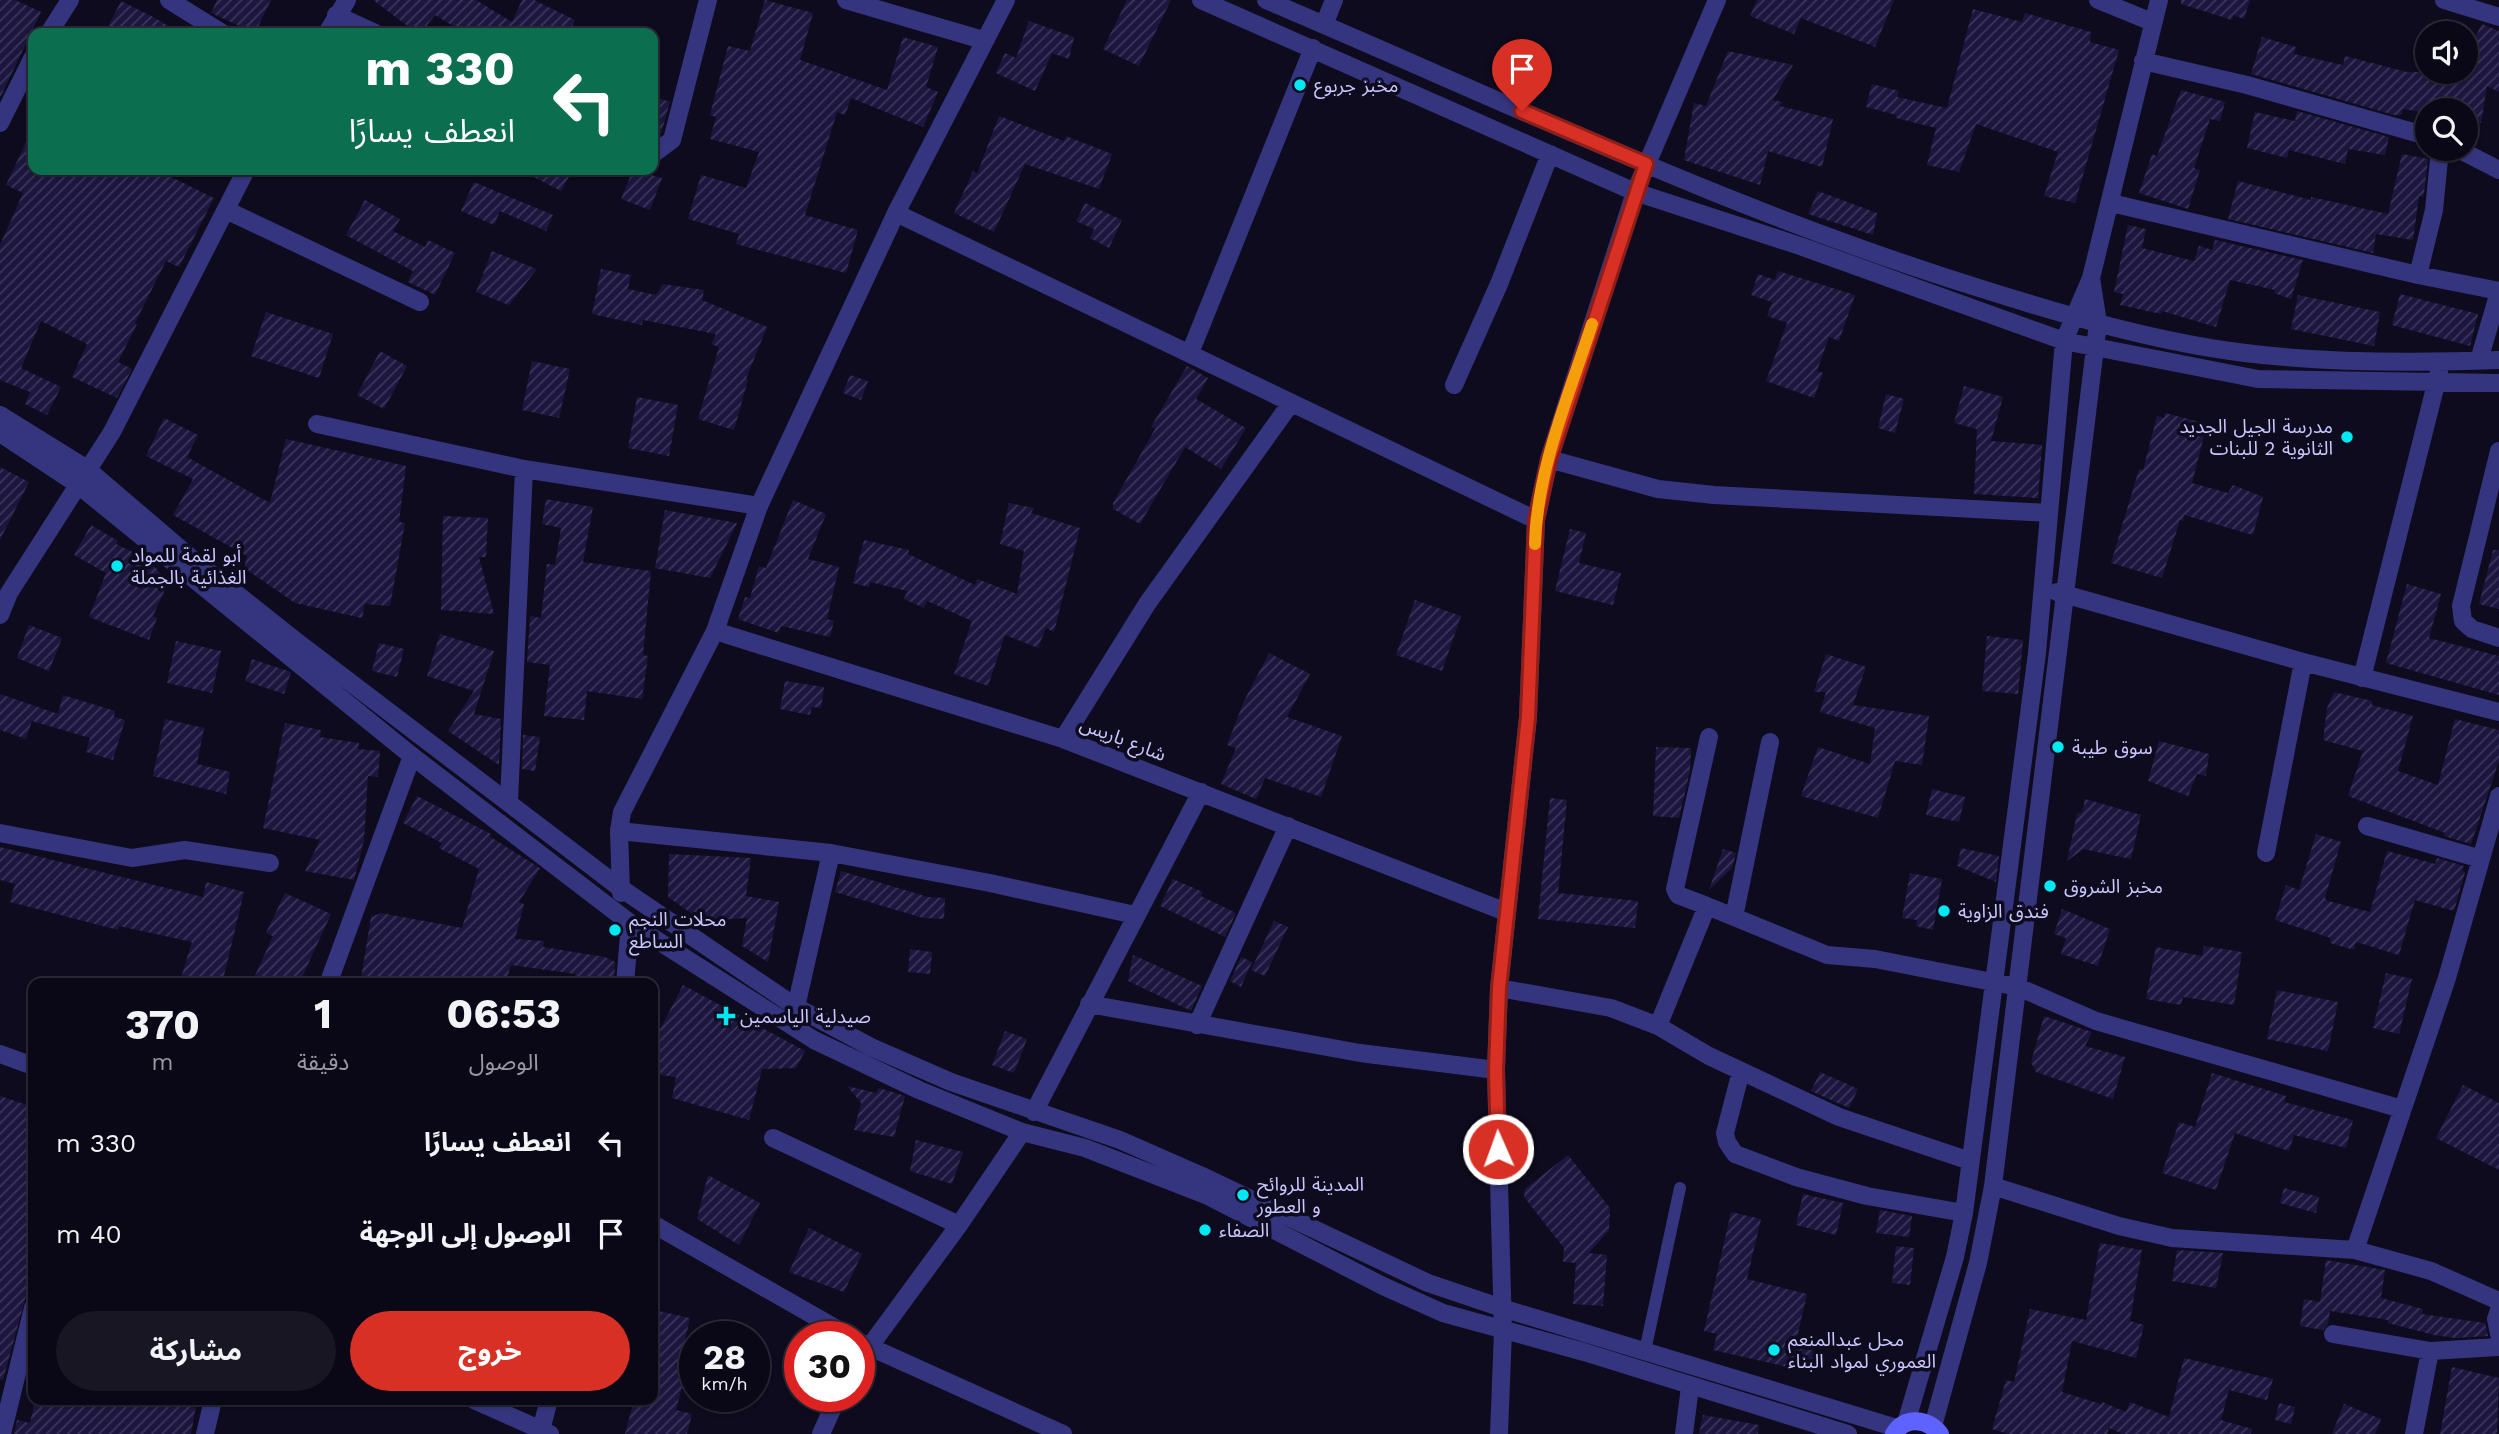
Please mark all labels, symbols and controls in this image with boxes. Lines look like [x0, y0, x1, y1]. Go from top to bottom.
map controls [2415, 21, 2478, 161]
button: sound [2415, 21, 2478, 84]
text: 330 m [365, 39, 515, 97]
pin [1492, 39, 1552, 111]
icon: arrive [1503, 50, 1541, 88]
icon: left [539, 56, 630, 147]
place label: مخبز جربوع [1314, 74, 1398, 99]
marker: مخبز جربوع [1292, 77, 1308, 93]
button: search [2415, 98, 2478, 161]
text: انعطف يسارًا [349, 112, 515, 150]
place label: مدرسة الجيل الجديد الثانوية 2 للبنات [2179, 415, 2333, 460]
marker: مدرسة الجيل الجديد الثانوية 2 للبنات [2339, 429, 2355, 445]
place label: أبو لقمة للمواد الغذائية بالجملة [131, 544, 247, 589]
marker: أبو لقمة للمواد الغذائية بالجملة [109, 558, 125, 574]
street label: شارع باريس [1076, 712, 1169, 768]
place label: سوق طيبة [2072, 736, 2153, 759]
marker: سوق طيبة [2050, 739, 2066, 755]
place label: مخبز الشروق [2064, 875, 2163, 898]
marker: مخبز الشروق [2042, 878, 2058, 894]
place label: فندق الزاوية [1958, 900, 2049, 923]
marker: فندق الزاوية [1936, 903, 1952, 919]
place label: محلات النجم الساطع [629, 908, 727, 956]
marker: محلات النجم الساطع [607, 922, 623, 938]
text: 1 [314, 989, 332, 1038]
text: 06:53 [446, 989, 561, 1038]
text: 370 [125, 1000, 200, 1049]
place label: صيدلية الياسمين [740, 1005, 871, 1028]
marker: صيدلية الياسمين [718, 1008, 734, 1024]
text: m [152, 1049, 173, 1076]
text: دقيقة [297, 1049, 349, 1076]
text: الوصول [469, 1049, 539, 1076]
position arrow [1461, 1112, 1535, 1186]
icon: left [592, 1124, 630, 1162]
text: انعطف يسارًا [424, 1127, 571, 1157]
text: 330 m [56, 1128, 136, 1158]
place label: المدينة للروائح و العطور [1256, 1173, 1364, 1218]
marker: المدينة للروائح و العطور [1235, 1187, 1251, 1203]
icon: arrive [592, 1215, 630, 1253]
text: الوصول إلى الوجهة [360, 1218, 571, 1248]
text: 40 m [56, 1219, 122, 1249]
place label: الصفاء [1219, 1219, 1269, 1242]
marker: الصفاء [1197, 1222, 1213, 1238]
button: مشاركة [56, 1311, 336, 1391]
button: خروج [350, 1311, 630, 1391]
speed limit sign: 30 [784, 1321, 875, 1412]
place label: محل عبدالمنعم العموري لمواد البناء [1788, 1328, 1936, 1376]
text: 28 [703, 1336, 746, 1378]
marker: محل عبدالمنعم العموري لمواد البناء [1766, 1342, 1782, 1358]
text: km/h [701, 1373, 748, 1394]

